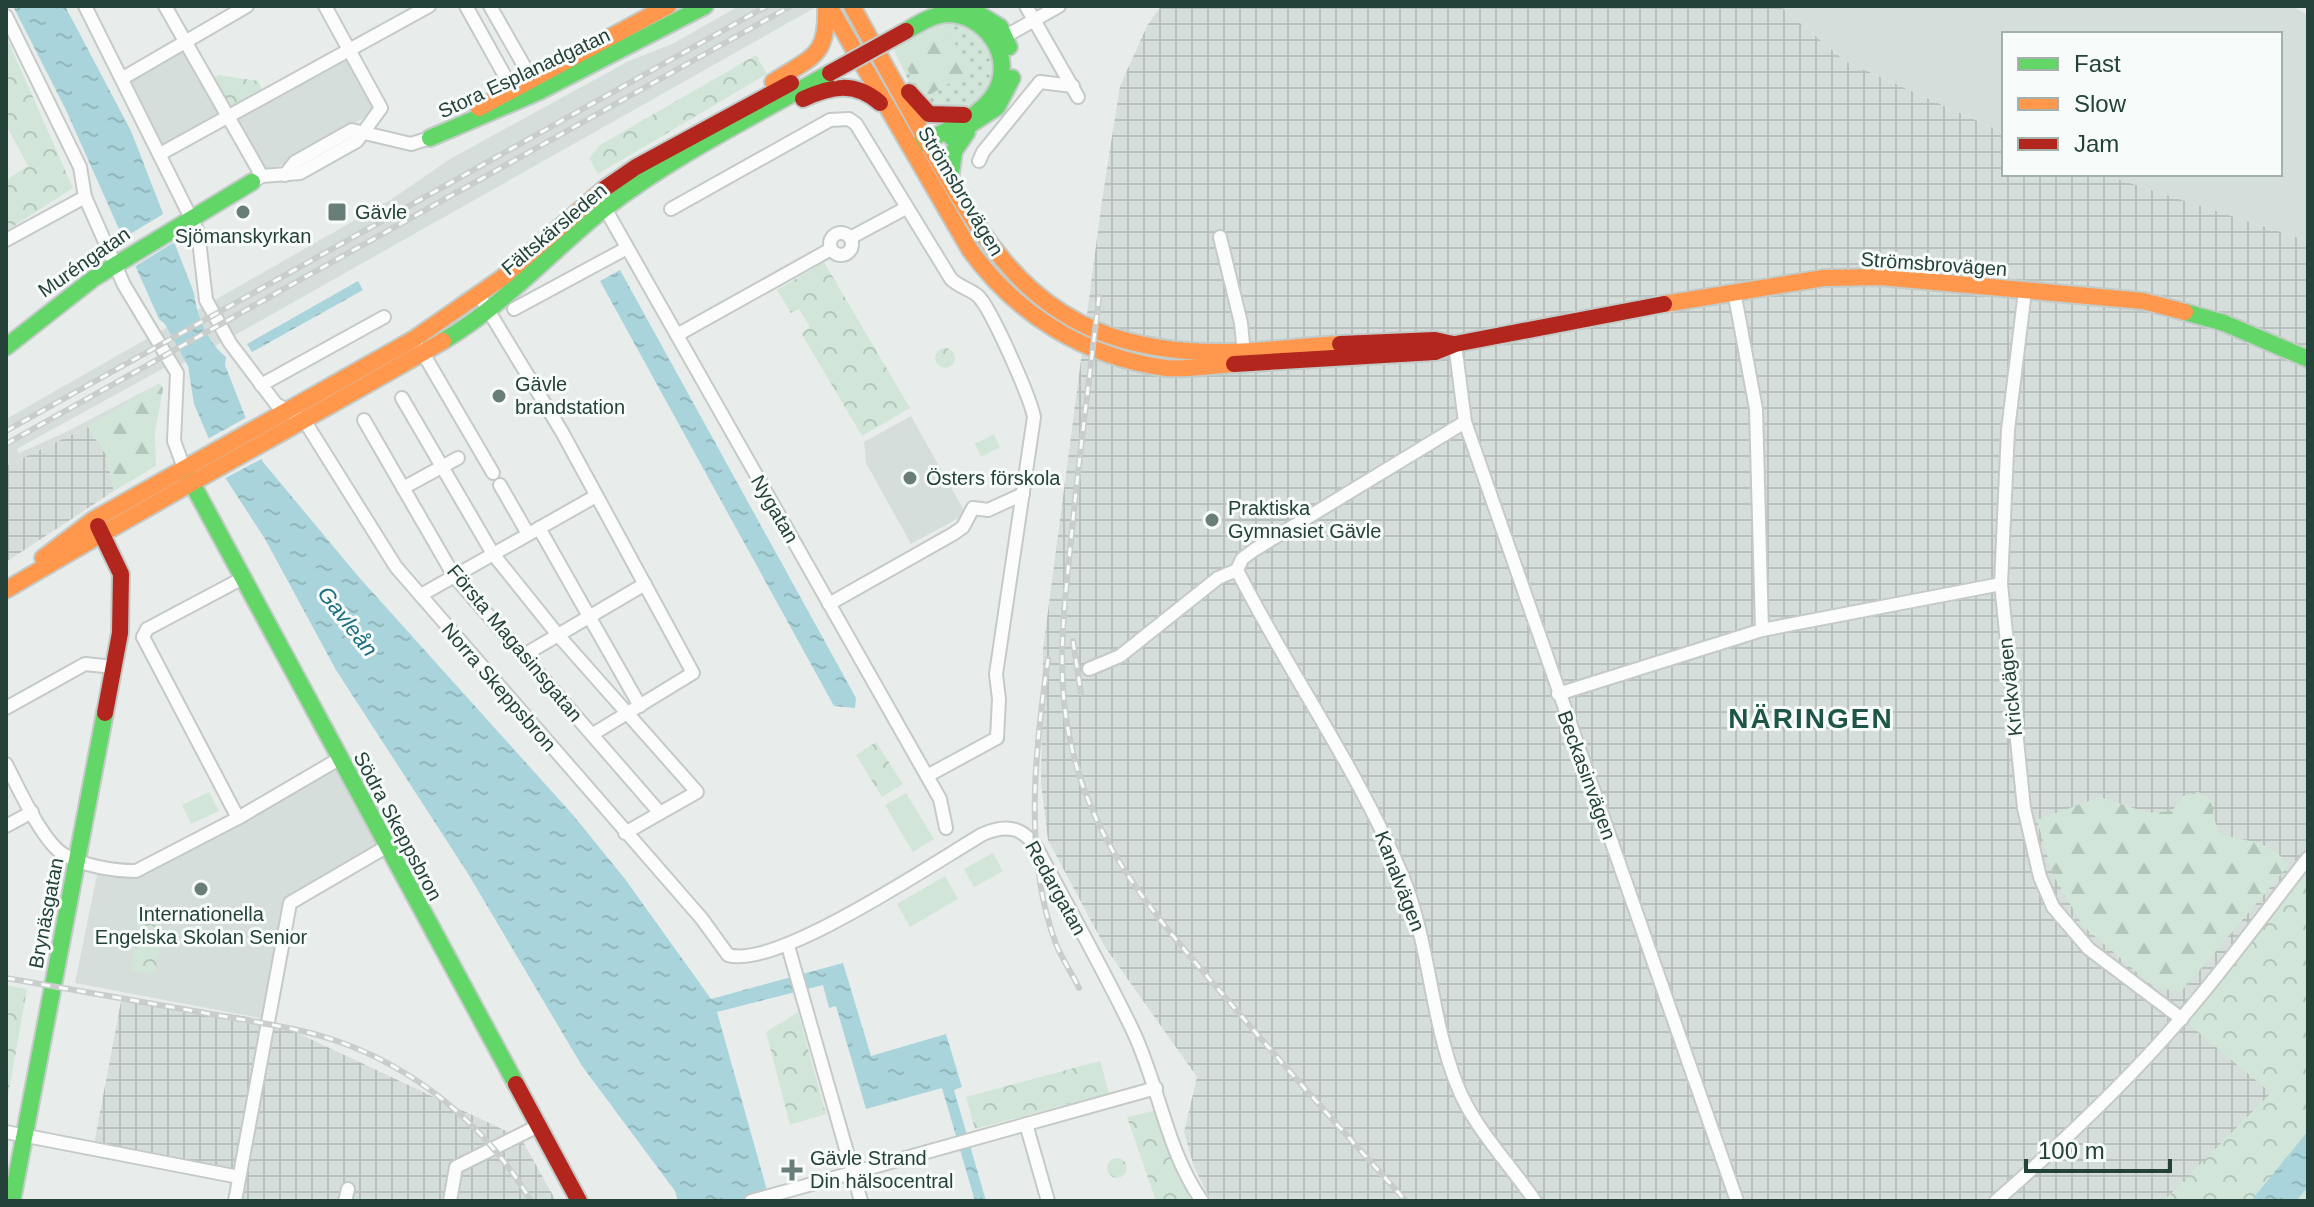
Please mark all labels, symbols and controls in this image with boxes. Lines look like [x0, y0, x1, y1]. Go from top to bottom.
street label: Stora Esplanadgatan [435, 24, 613, 122]
legend [2002, 32, 2282, 176]
text: Fast [2074, 50, 2121, 77]
text: Slow [2074, 90, 2127, 117]
street label: Strömsbrovägen [914, 122, 1008, 260]
text: Jam [2074, 130, 2119, 157]
street label: Fältskärsleden [497, 179, 611, 279]
marker: Gävle [326, 201, 348, 223]
place label: Gävle [355, 201, 407, 223]
marker: Sjömanskyrkan [234, 203, 252, 221]
street label: Muréngatan [34, 222, 134, 302]
place label: Sjömanskyrkan [175, 225, 311, 247]
street label: Strömsbrovägen [1860, 248, 2008, 280]
place label: Gävle brandstation [515, 373, 625, 418]
marker: Gävle brandstation [490, 387, 508, 405]
place label: Östers förskola [926, 467, 1061, 489]
marker: Östers förskola [901, 469, 919, 487]
street label: Nygatan [747, 471, 803, 547]
place label: Praktiska Gymnasiet Gävle [1228, 497, 1381, 542]
marker: Praktiska Gymnasiet Gävle [1203, 511, 1221, 529]
street label: Första Magasinsgatan [443, 560, 587, 726]
water label: Gavleån [313, 581, 383, 661]
street label: Norra Skeppsbron [437, 619, 561, 755]
street label: Krickvägen [1994, 637, 2026, 737]
district label: NÄRINGEN [1728, 703, 1894, 734]
street label: Beckasinvägen [1553, 708, 1621, 842]
street label: Södra Skeppsbron [349, 748, 447, 904]
street label: Kanalvägen [1371, 828, 1429, 934]
street label: Redargatan [1021, 837, 1091, 939]
street label: Brynäsgatan [24, 856, 68, 970]
marker: Internationella Engelska Skolan Senior [192, 880, 210, 898]
place label: Internationella Engelska Skolan Senior [95, 903, 308, 948]
scale bar [2026, 1123, 2170, 1173]
text: 100 m [2038, 1137, 2105, 1164]
place label: Gävle Strand Din hälsocentral [810, 1147, 953, 1192]
marker: Gävle Strand Din hälsocentral [781, 1159, 803, 1181]

